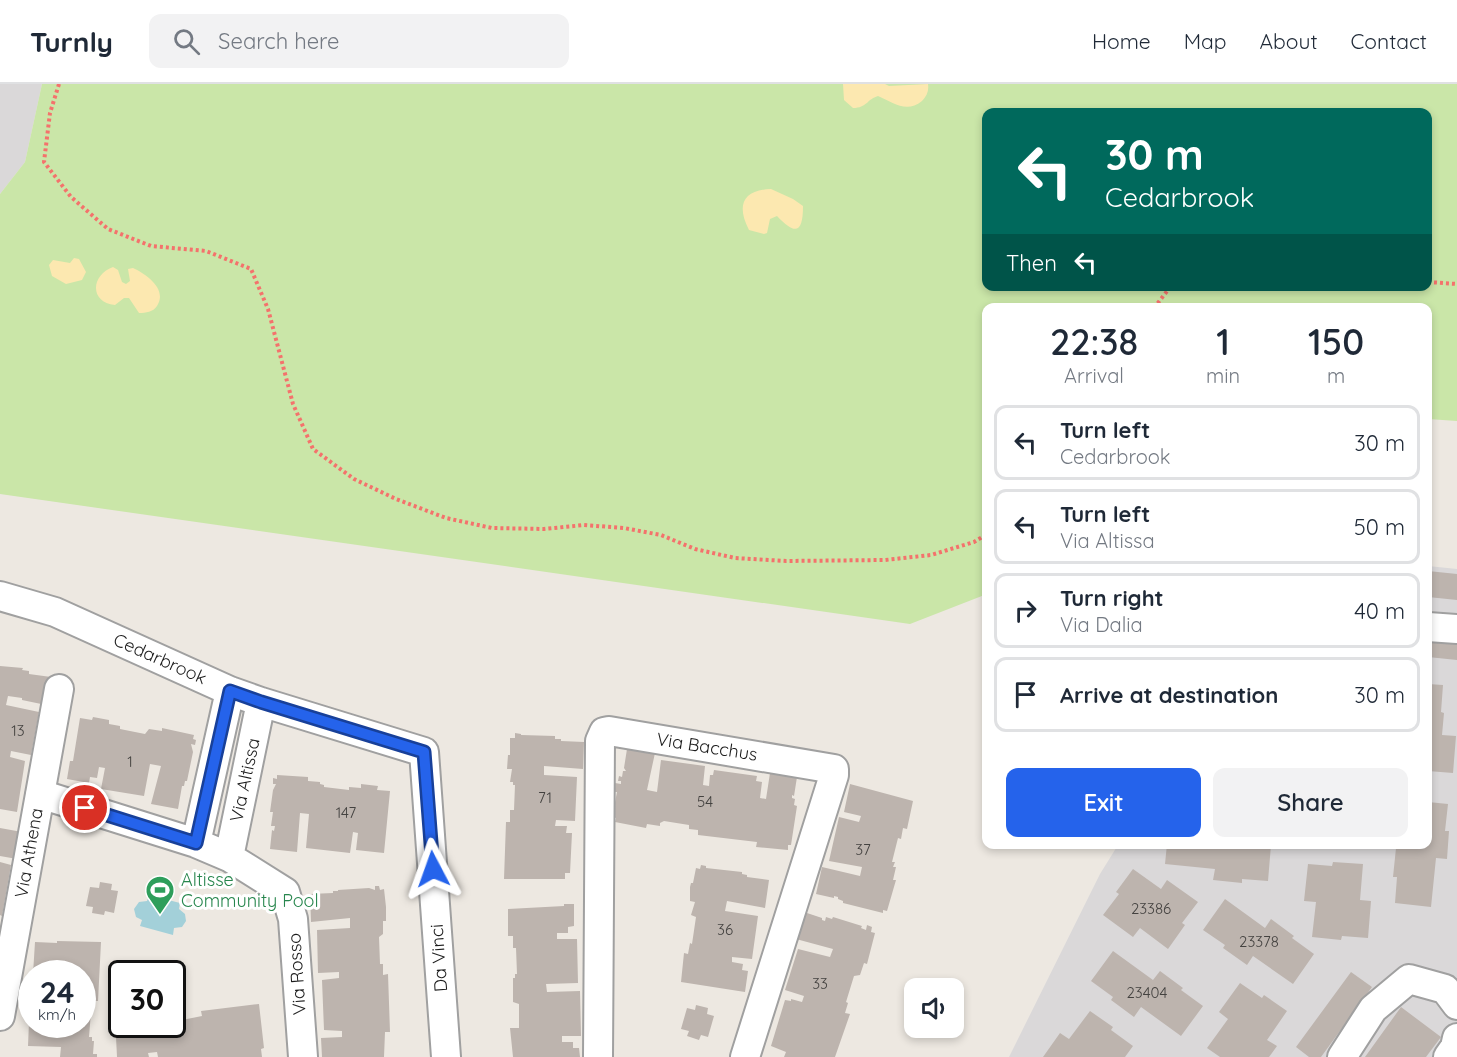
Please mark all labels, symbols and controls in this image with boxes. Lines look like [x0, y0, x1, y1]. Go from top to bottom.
search box [149, 14, 569, 68]
text: Turnly [30, 24, 113, 59]
icon: search [170, 25, 203, 58]
text: Search here [218, 27, 339, 55]
text: Home [1092, 28, 1151, 54]
text: Map [1184, 28, 1227, 54]
text: About [1260, 28, 1318, 54]
text: Contact [1351, 28, 1427, 54]
text: 30 m [1105, 128, 1204, 181]
icon: left [1006, 132, 1084, 210]
text: Cedarbrook [1105, 180, 1254, 214]
icon: left [1069, 246, 1102, 279]
text: Then [1006, 249, 1057, 277]
text: 22:38 [1050, 319, 1138, 364]
text: 1 [1216, 319, 1230, 364]
text: 150 [1308, 319, 1364, 364]
text: Arrival [1064, 363, 1124, 388]
text: min [1206, 363, 1240, 388]
text: m [1327, 363, 1345, 388]
text: Turn left [1060, 416, 1150, 444]
icon: left [1009, 426, 1042, 459]
text: 30 m [1354, 429, 1405, 457]
text: Cedarbrook [1060, 444, 1171, 469]
text: Turn left [1060, 500, 1150, 528]
icon: left [1009, 510, 1042, 543]
text: 50 m [1354, 513, 1405, 541]
text: Via Altissa [1060, 528, 1155, 553]
text: Turn right [1060, 584, 1164, 612]
icon: right [1009, 594, 1042, 627]
text: 40 m [1354, 597, 1405, 625]
text: Via Dalia [1060, 612, 1143, 637]
street label: Cedarbrook [110, 628, 210, 689]
icon: arrive [1009, 678, 1042, 711]
text: Arrive at destination [1060, 681, 1278, 709]
text: 30 m [1354, 681, 1405, 709]
house number: 13 [11, 721, 25, 740]
street label: Via Bacchus [655, 727, 759, 766]
street label: Via Altissa [224, 736, 265, 824]
house number: 1 [127, 752, 133, 771]
button: Exit [1006, 768, 1201, 837]
button: Share [1213, 768, 1408, 837]
pin [59, 782, 110, 833]
house number: 71 [538, 788, 552, 807]
icon: arrive [68, 791, 101, 824]
house number: 54 [697, 792, 713, 811]
house number: 147 [336, 803, 357, 822]
street label: Via Athena [9, 806, 48, 900]
position arrow [401, 837, 465, 901]
house number: 37 [855, 840, 871, 859]
place label: Altisse Community Pool [181, 868, 319, 912]
sports icon: Altisse Community Pool [144, 874, 176, 916]
house number: 23386 [1131, 899, 1171, 918]
house number: 36 [717, 920, 733, 939]
street label: Da Vinci [425, 923, 452, 993]
street label: Via Rosso [282, 932, 311, 1016]
house number: 23378 [1239, 932, 1279, 951]
speed limit sign: 30 [108, 960, 186, 1038]
text: 24 [40, 973, 74, 1011]
house number: 33 [812, 974, 828, 993]
map controls [904, 978, 964, 1038]
button: sound [904, 978, 964, 1038]
house number: 23404 [1127, 983, 1168, 1002]
text: km/h [38, 1005, 76, 1024]

